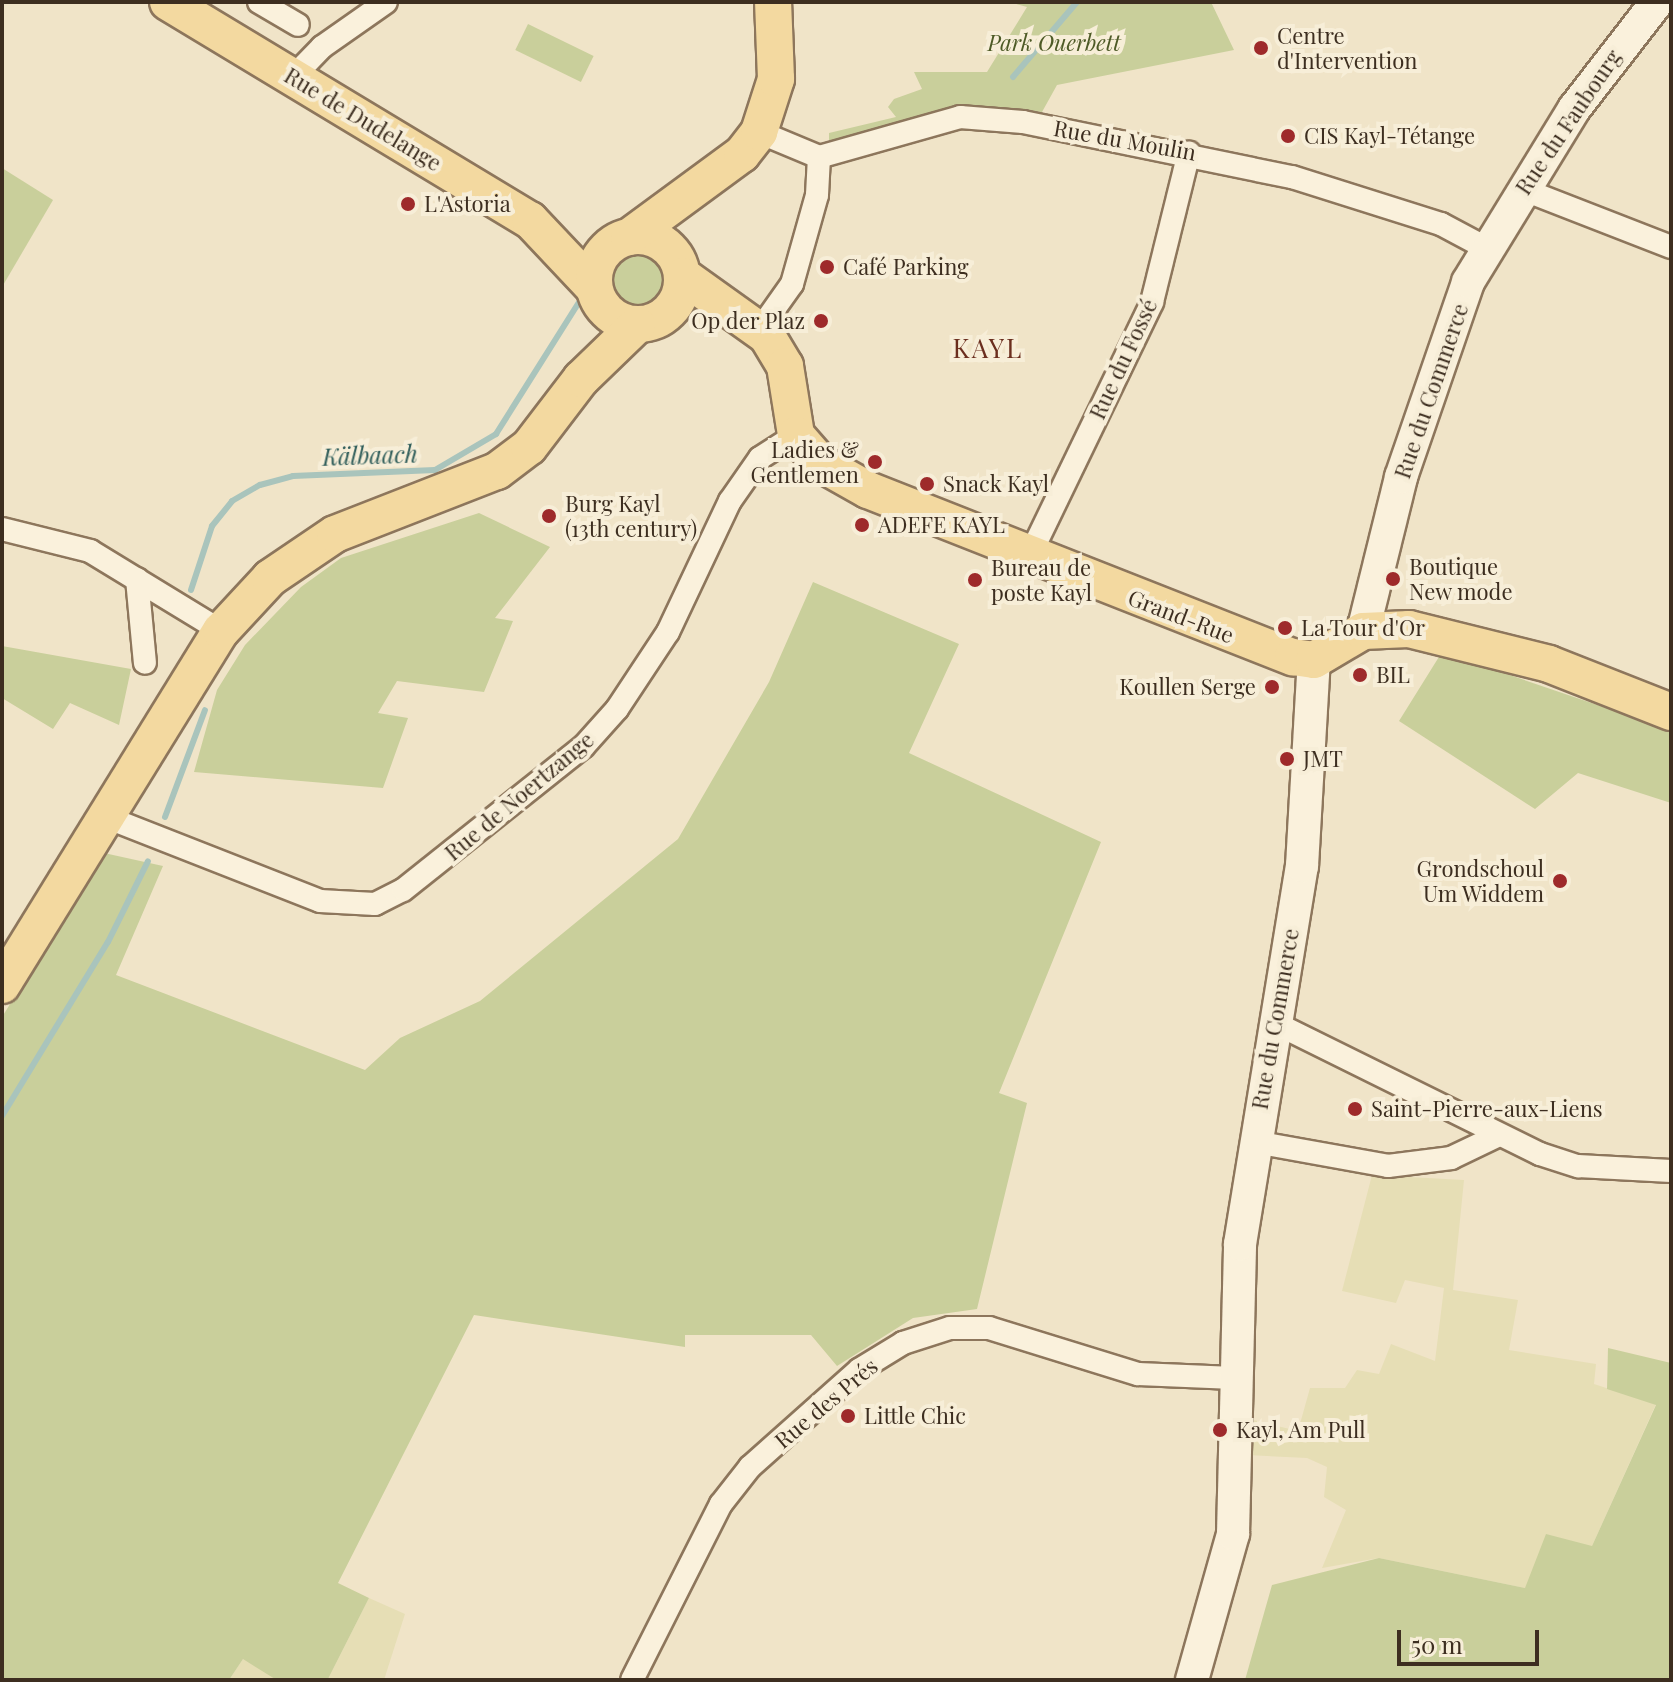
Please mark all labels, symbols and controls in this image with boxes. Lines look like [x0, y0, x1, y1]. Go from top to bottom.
place label: Centre d'Intervention [1277, 22, 1417, 74]
park label: Park Ouerbett [987, 30, 1121, 56]
marker: Centre d'Intervention [1252, 39, 1270, 57]
street label: Rue du Faubourg [1510, 44, 1626, 200]
street label: Rue de Dudelange [280, 62, 446, 176]
street label: Rue du Moulin [1052, 114, 1198, 166]
place label: CIS Kayl-Tétange [1304, 123, 1475, 149]
marker: CIS Kayl-Tétange [1279, 127, 1297, 145]
place label: L'Astoria [424, 191, 511, 217]
marker: L'Astoria [399, 195, 417, 213]
place label: Café Parking [843, 254, 969, 280]
marker: Café Parking [818, 258, 836, 276]
street label: Rue du Fossé [1084, 295, 1162, 423]
street label: Rue du Commerce [1389, 300, 1473, 482]
place label: Op der Plaz [691, 308, 805, 334]
marker: Op der Plaz [812, 312, 830, 330]
district label: KAYL [953, 332, 1023, 364]
place label: Ladies & Gentlemen [750, 436, 859, 488]
water label: Kälbaach [322, 439, 418, 471]
marker: Ladies & Gentlemen [866, 453, 884, 471]
place label: Snack Kayl [943, 471, 1049, 497]
marker: Snack Kayl [918, 475, 936, 493]
place label: Burg Kayl (13th century) [565, 490, 697, 542]
marker: Burg Kayl (13th century) [540, 507, 558, 525]
place label: ADEFE KAYL [878, 512, 1005, 538]
marker: ADEFE KAYL [853, 516, 871, 534]
place label: Boutique New mode [1409, 553, 1513, 604]
place label: Bureau de poste Kayl [991, 554, 1092, 606]
marker: Boutique New mode [1384, 570, 1402, 588]
marker: Bureau de poste Kayl [966, 571, 984, 589]
street label: Grand-Rue [1124, 584, 1238, 648]
place label: La Tour d'Or [1301, 615, 1426, 641]
marker: La Tour d'Or [1276, 619, 1294, 637]
place label: BIL [1376, 662, 1410, 688]
marker: BIL [1351, 666, 1369, 684]
place label: Koullen Serge [1119, 674, 1256, 700]
marker: Koullen Serge [1263, 678, 1281, 696]
street label: Rue de Noertzange [439, 726, 599, 866]
place label: JMT [1303, 746, 1343, 772]
marker: JMT [1278, 750, 1296, 768]
place label: Grondschoul Um Widdem [1417, 855, 1544, 906]
marker: Grondschoul Um Widdem [1551, 872, 1569, 890]
street label: Rue du Commerce [1246, 926, 1304, 1112]
place label: Saint-Pierre-aux-Liens [1371, 1096, 1603, 1122]
marker: Saint-Pierre-aux-Liens [1346, 1100, 1364, 1118]
street label: Rue des Prés [769, 1352, 883, 1454]
place label: Little Chic [864, 1403, 966, 1429]
marker: Little Chic [839, 1407, 857, 1425]
place label: Kayl, Am Pull [1236, 1417, 1366, 1443]
marker: Kayl, Am Pull [1211, 1421, 1229, 1439]
scale bar [1401, 1614, 1543, 1664]
text: 50 m [1411, 1628, 1463, 1660]

